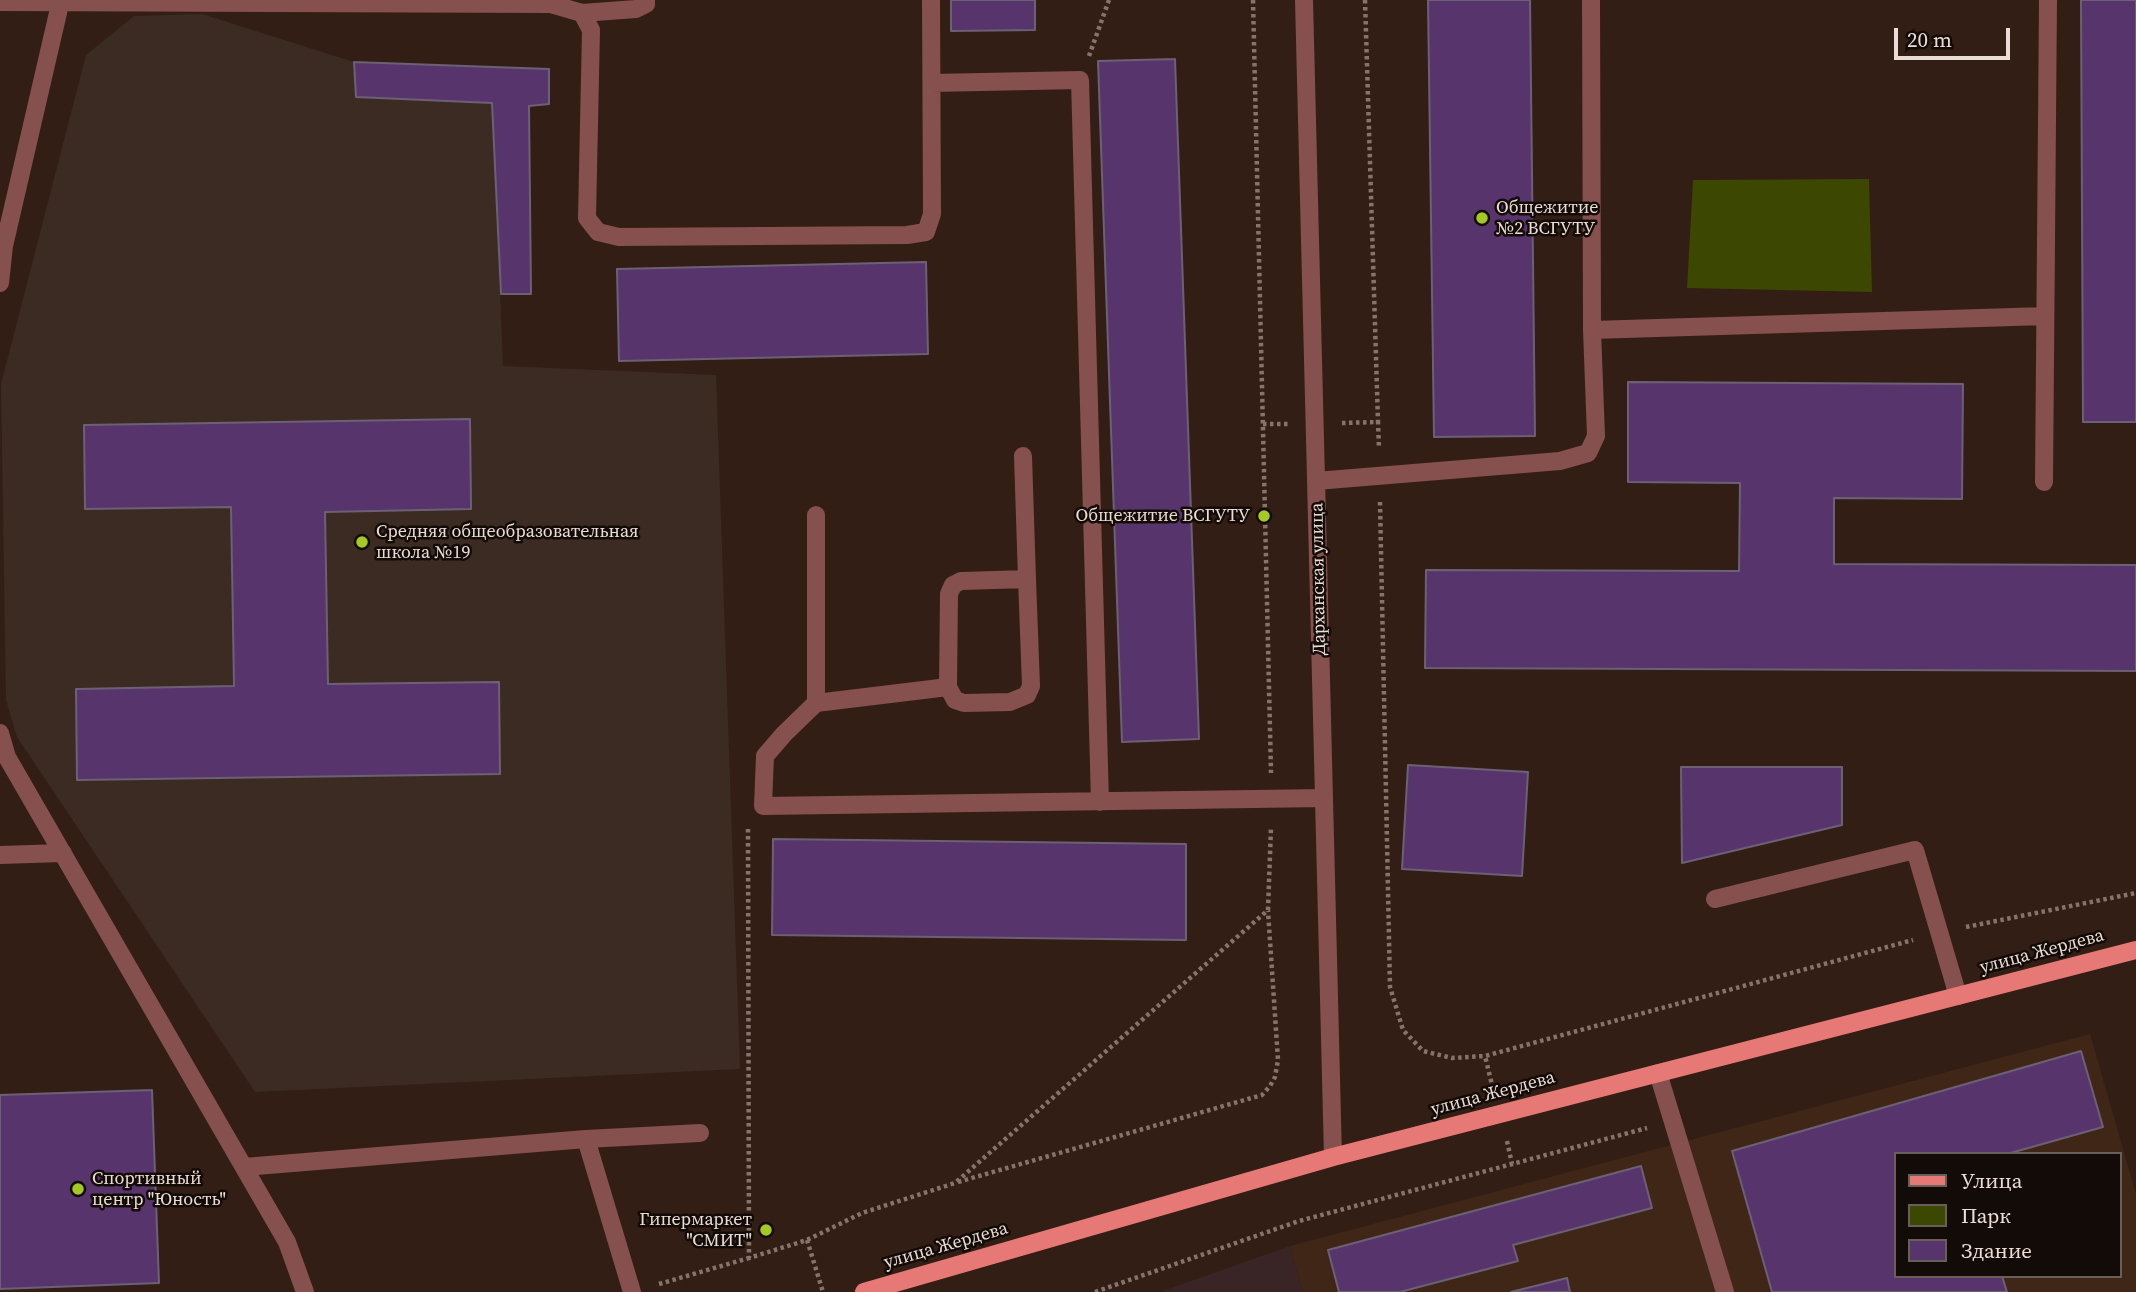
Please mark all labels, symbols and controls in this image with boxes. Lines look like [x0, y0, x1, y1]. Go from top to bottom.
scale bar [1898, 14, 2014, 58]
text: 20 m [1907, 25, 1952, 54]
place label: Общежитие №2 ВСГУТУ [1496, 197, 1598, 240]
marker: Общежитие №2 ВСГУТУ [1474, 210, 1490, 226]
street label: Дарханская улица [1307, 503, 1331, 655]
place label: Общежитие ВСГУТУ [1076, 505, 1250, 527]
marker: Общежитие ВСГУТУ [1256, 508, 1272, 524]
place label: Средняя общеобразовательная школа №19 [376, 521, 639, 564]
marker: Средняя общеобразовательная школа №19 [354, 534, 370, 550]
street label: улица Жердева [1977, 925, 2107, 979]
street label: улица Жердева [1428, 1067, 1558, 1121]
legend [1895, 1152, 2122, 1278]
text: Улица [1961, 1166, 2022, 1195]
place label: Спортивный центр "Юность" [92, 1168, 226, 1210]
marker: Спортивный центр "Юность" [70, 1181, 86, 1197]
text: Парк [1961, 1201, 2011, 1230]
place label: Гипермаркет "СМИТ" [639, 1209, 752, 1252]
street label: улица Жердева [882, 1218, 1010, 1274]
marker: Гипермаркет "СМИТ" [758, 1222, 774, 1238]
text: Здание [1961, 1236, 2032, 1265]

